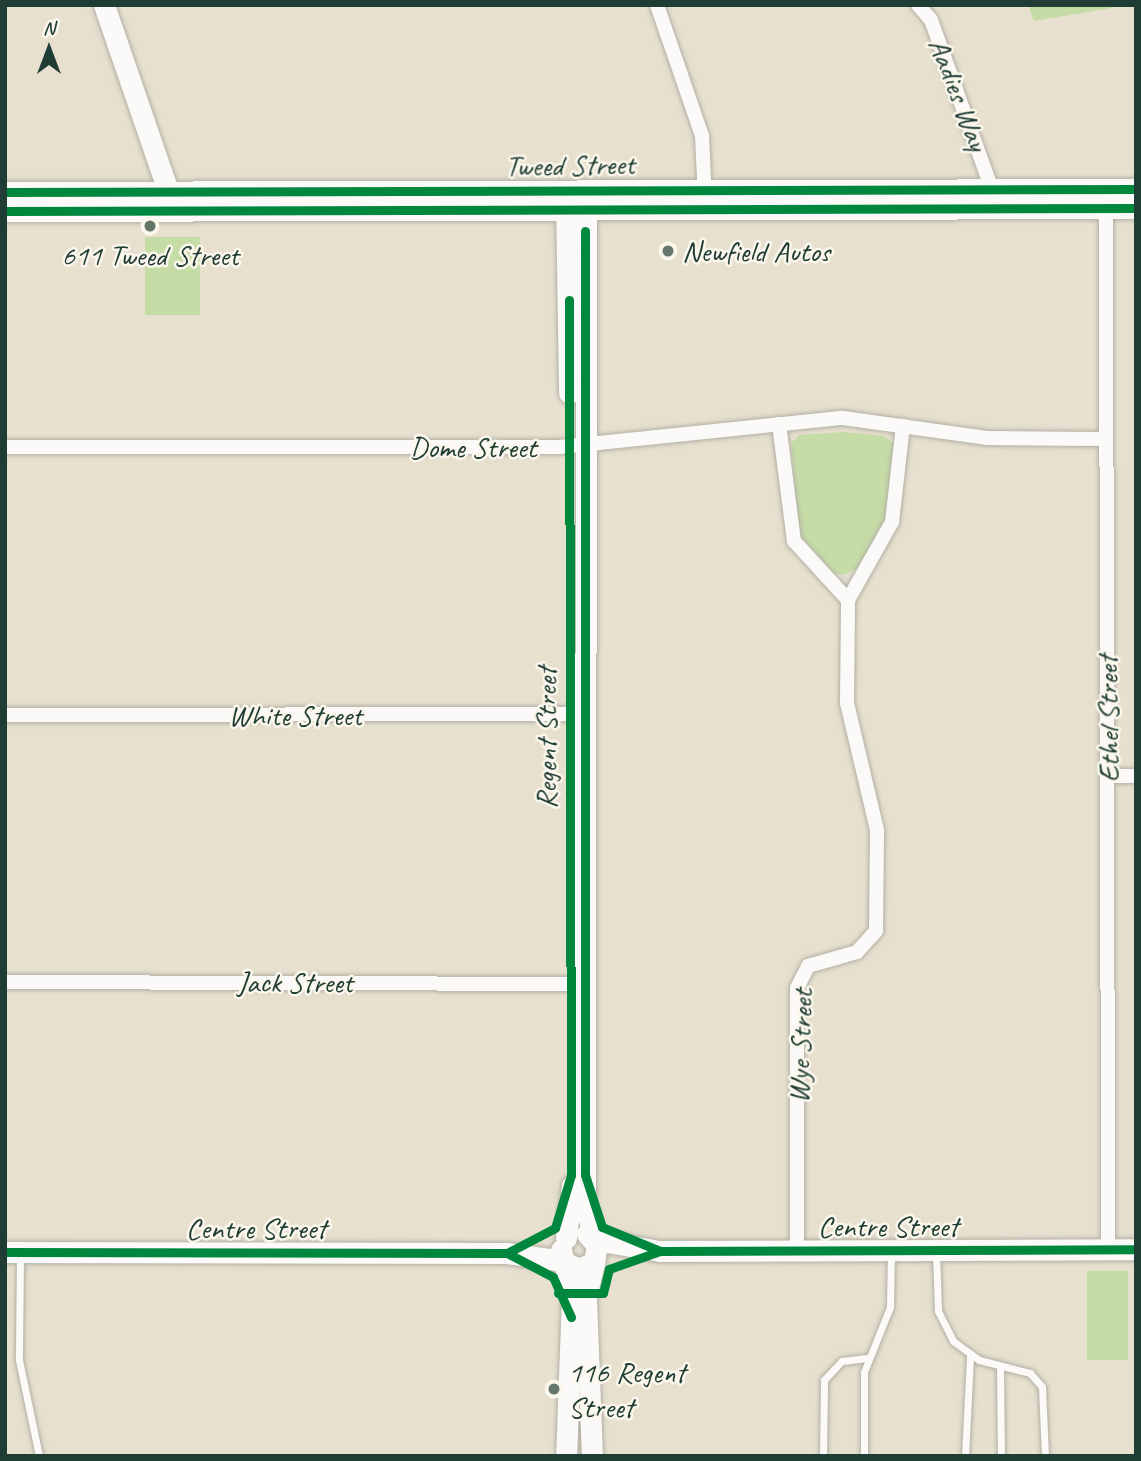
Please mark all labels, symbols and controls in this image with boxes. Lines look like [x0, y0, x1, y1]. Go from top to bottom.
north arrow [14, 14, 84, 84]
text: N [43, 16, 55, 40]
street label: Aadies Way [921, 33, 997, 155]
street label: Tweed Street [505, 146, 635, 184]
marker: 611 Tweed Street [142, 218, 158, 234]
place label: Newfield Autos [682, 233, 830, 269]
place label: 611 Tweed Street [61, 237, 239, 273]
marker: Newfield Autos [660, 243, 676, 259]
street label: Dome Street [409, 429, 537, 465]
street label: Ethel Street [1089, 655, 1127, 783]
street label: Regent Street [528, 667, 564, 809]
street label: White Street [228, 697, 362, 733]
street label: Jack Street [237, 964, 353, 1000]
street label: Wye Street [780, 988, 820, 1104]
street label: Centre Street [818, 1208, 958, 1244]
street label: Centre Street [186, 1210, 326, 1246]
place label: 116 Regent Street [568, 1354, 685, 1424]
marker: 116 Regent Street [546, 1381, 562, 1397]

